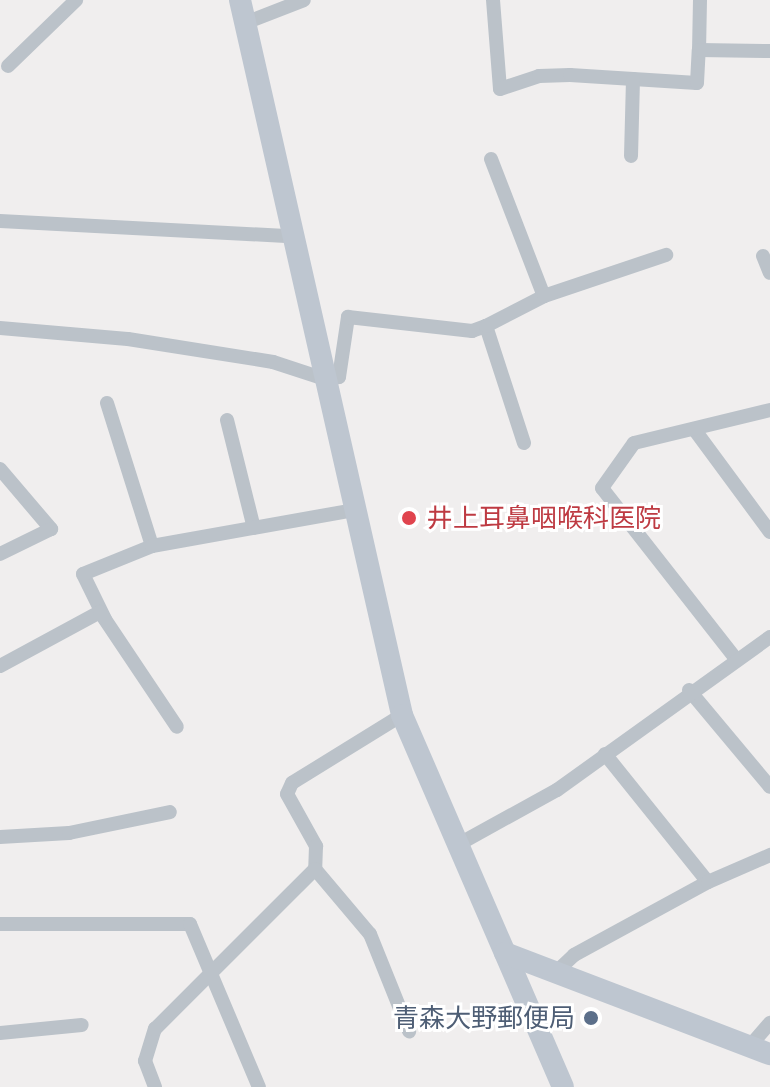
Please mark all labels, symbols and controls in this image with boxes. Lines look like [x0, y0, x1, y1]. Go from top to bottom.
place label: 井上耳鼻咽喉科医院 [427, 502, 661, 534]
marker: 井上耳鼻咽喉科医院 [398, 507, 420, 529]
place label: 青森大野郵便局 [393, 1002, 575, 1034]
marker: 青森大野郵便局 [582, 1009, 600, 1027]

